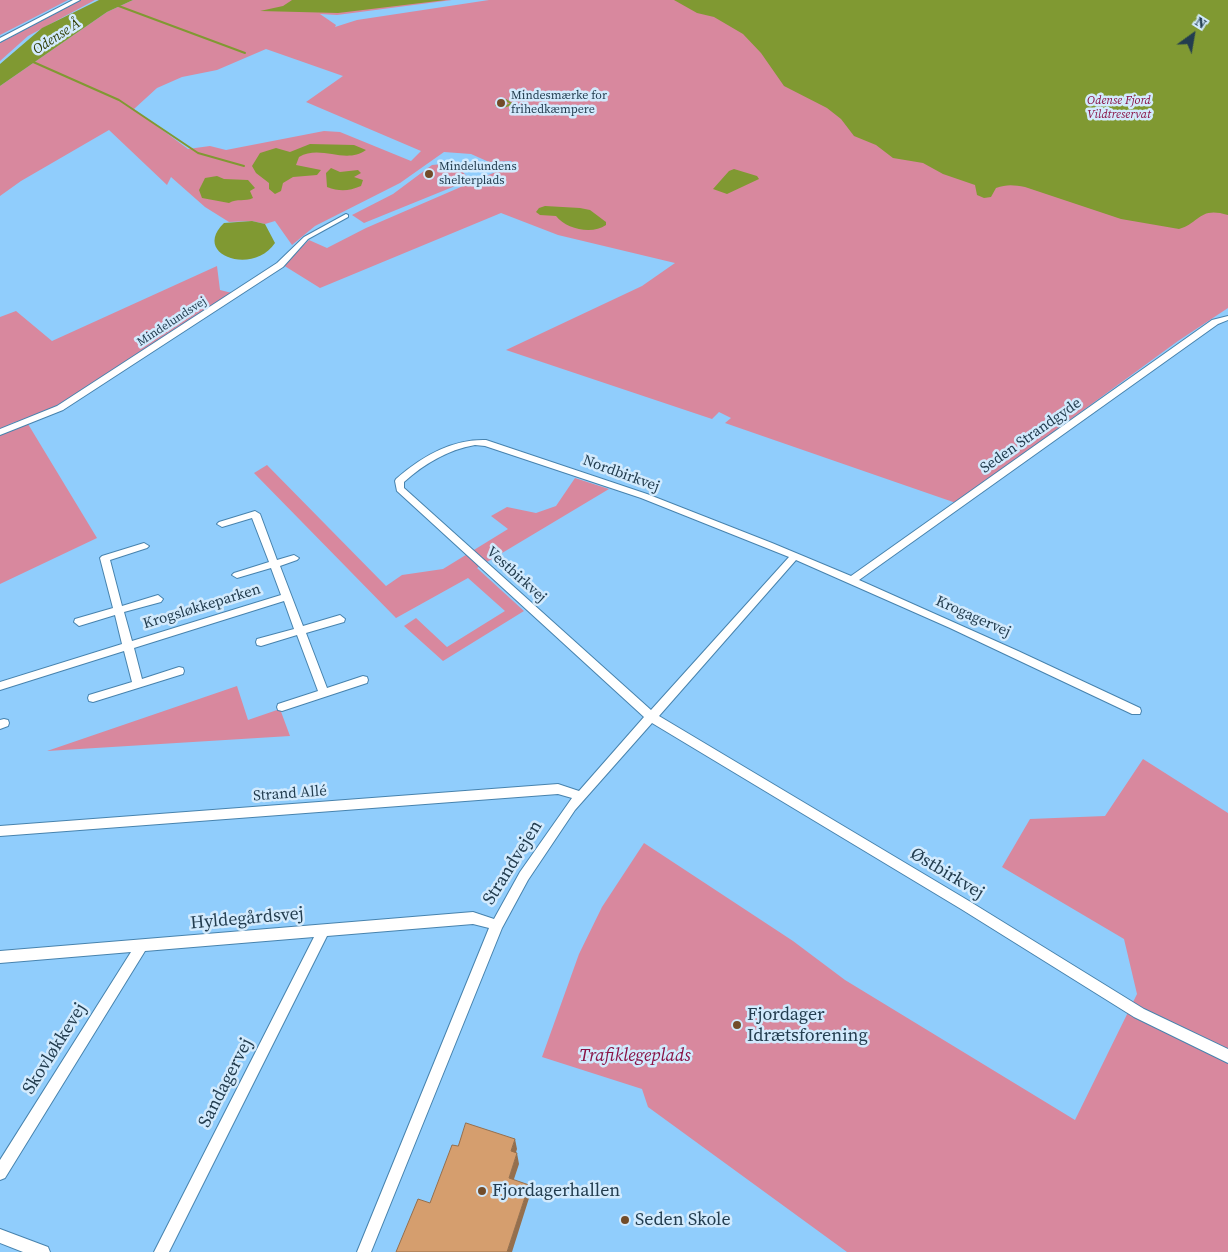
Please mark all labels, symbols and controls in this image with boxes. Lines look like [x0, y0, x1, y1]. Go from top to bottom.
north arrow [1168, 10, 1218, 60]
text: N [1191, 11, 1211, 33]
water label: Odense Å [30, 15, 84, 59]
place label: Mindesmærke for frihedkæmpere [511, 89, 607, 117]
park label: Odense Fjord Vildtreservat [1087, 94, 1151, 122]
marker: Mindesmærke for frihedkæmpere [495, 97, 507, 109]
place label: Mindelundens shelterplads [439, 160, 517, 188]
marker: Mindelundens shelterplads [423, 168, 435, 180]
street label: Mindelundsvej [135, 294, 209, 350]
street label: Seden Strandgyde [977, 394, 1085, 478]
street label: Nordbirkvej [580, 452, 662, 496]
street label: Vestbirkvej [482, 543, 550, 607]
street label: Krogsløkkeparken [141, 581, 263, 633]
street label: Krogagervej [933, 592, 1013, 642]
street label: Strand Allé [253, 782, 327, 806]
street label: Strandvejen [479, 817, 547, 909]
street label: Østbirkvej [906, 844, 988, 904]
street label: Hyldegårdsvej [189, 903, 305, 935]
street label: Skovløkkevej [18, 999, 92, 1099]
place label: Fjordager Idrætsforening [747, 1004, 868, 1046]
marker: Fjordager Idrætsforening [731, 1019, 743, 1031]
street label: Sandagervej [194, 1035, 258, 1131]
park label: Trafiklegeplads [579, 1045, 691, 1067]
place label: Fjordagerhallen [492, 1180, 620, 1202]
marker: Fjordagerhallen [476, 1185, 488, 1197]
place label: Seden Skole [635, 1209, 731, 1231]
marker: Seden Skole [619, 1214, 631, 1226]

